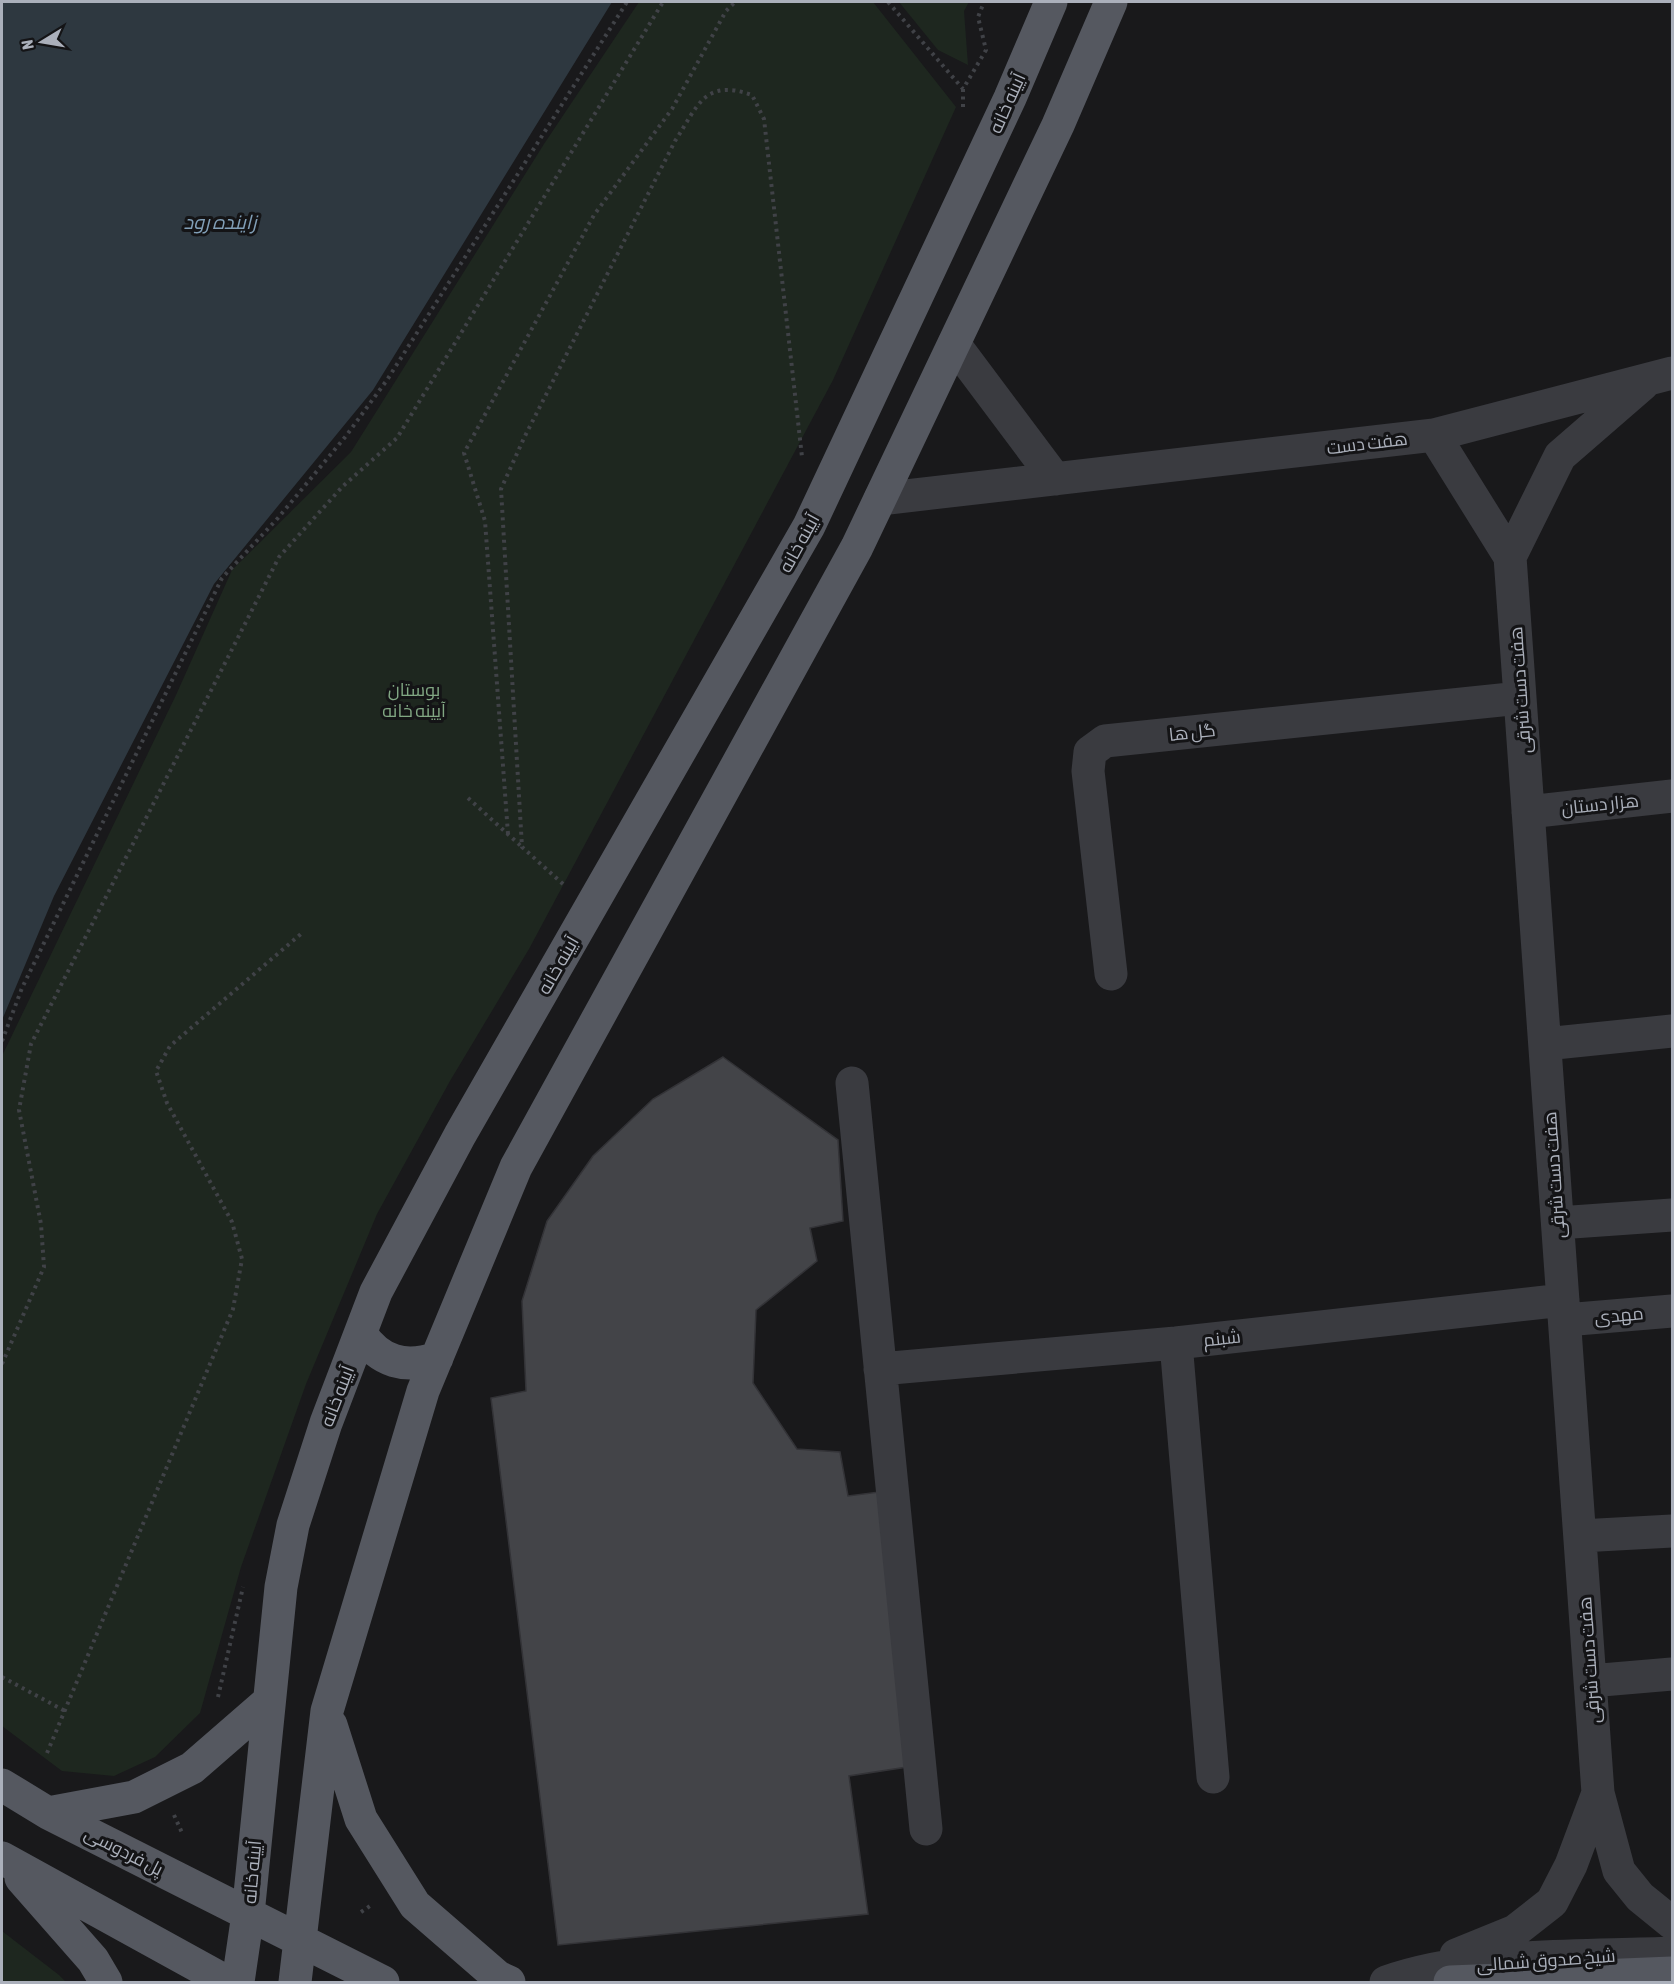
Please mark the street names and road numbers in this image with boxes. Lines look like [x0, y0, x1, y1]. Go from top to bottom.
street label: آیینه خانه [984, 70, 1030, 136]
street label: هفت دست [1325, 428, 1409, 458]
street label: آیینه خانه [774, 510, 824, 576]
street label: هفت دست شرقی [1505, 626, 1536, 754]
street label: گل ها [1168, 719, 1216, 746]
street label: هزار دستان [1560, 789, 1640, 820]
street label: آیینه خانه [533, 932, 583, 998]
street label: هفت دست شرقی [1539, 1111, 1570, 1239]
street label: مهدی [1594, 1302, 1645, 1329]
street label: شبنم [1202, 1326, 1242, 1352]
street label: آیینه خانه [316, 1362, 358, 1429]
street label: هفت دست شرقی [1574, 1596, 1605, 1724]
street label: پل فردوسی [80, 1822, 167, 1882]
street label: آیینه خانه [239, 1839, 265, 1905]
street label: شیخ صدوق شمالی [1476, 1945, 1616, 1977]

